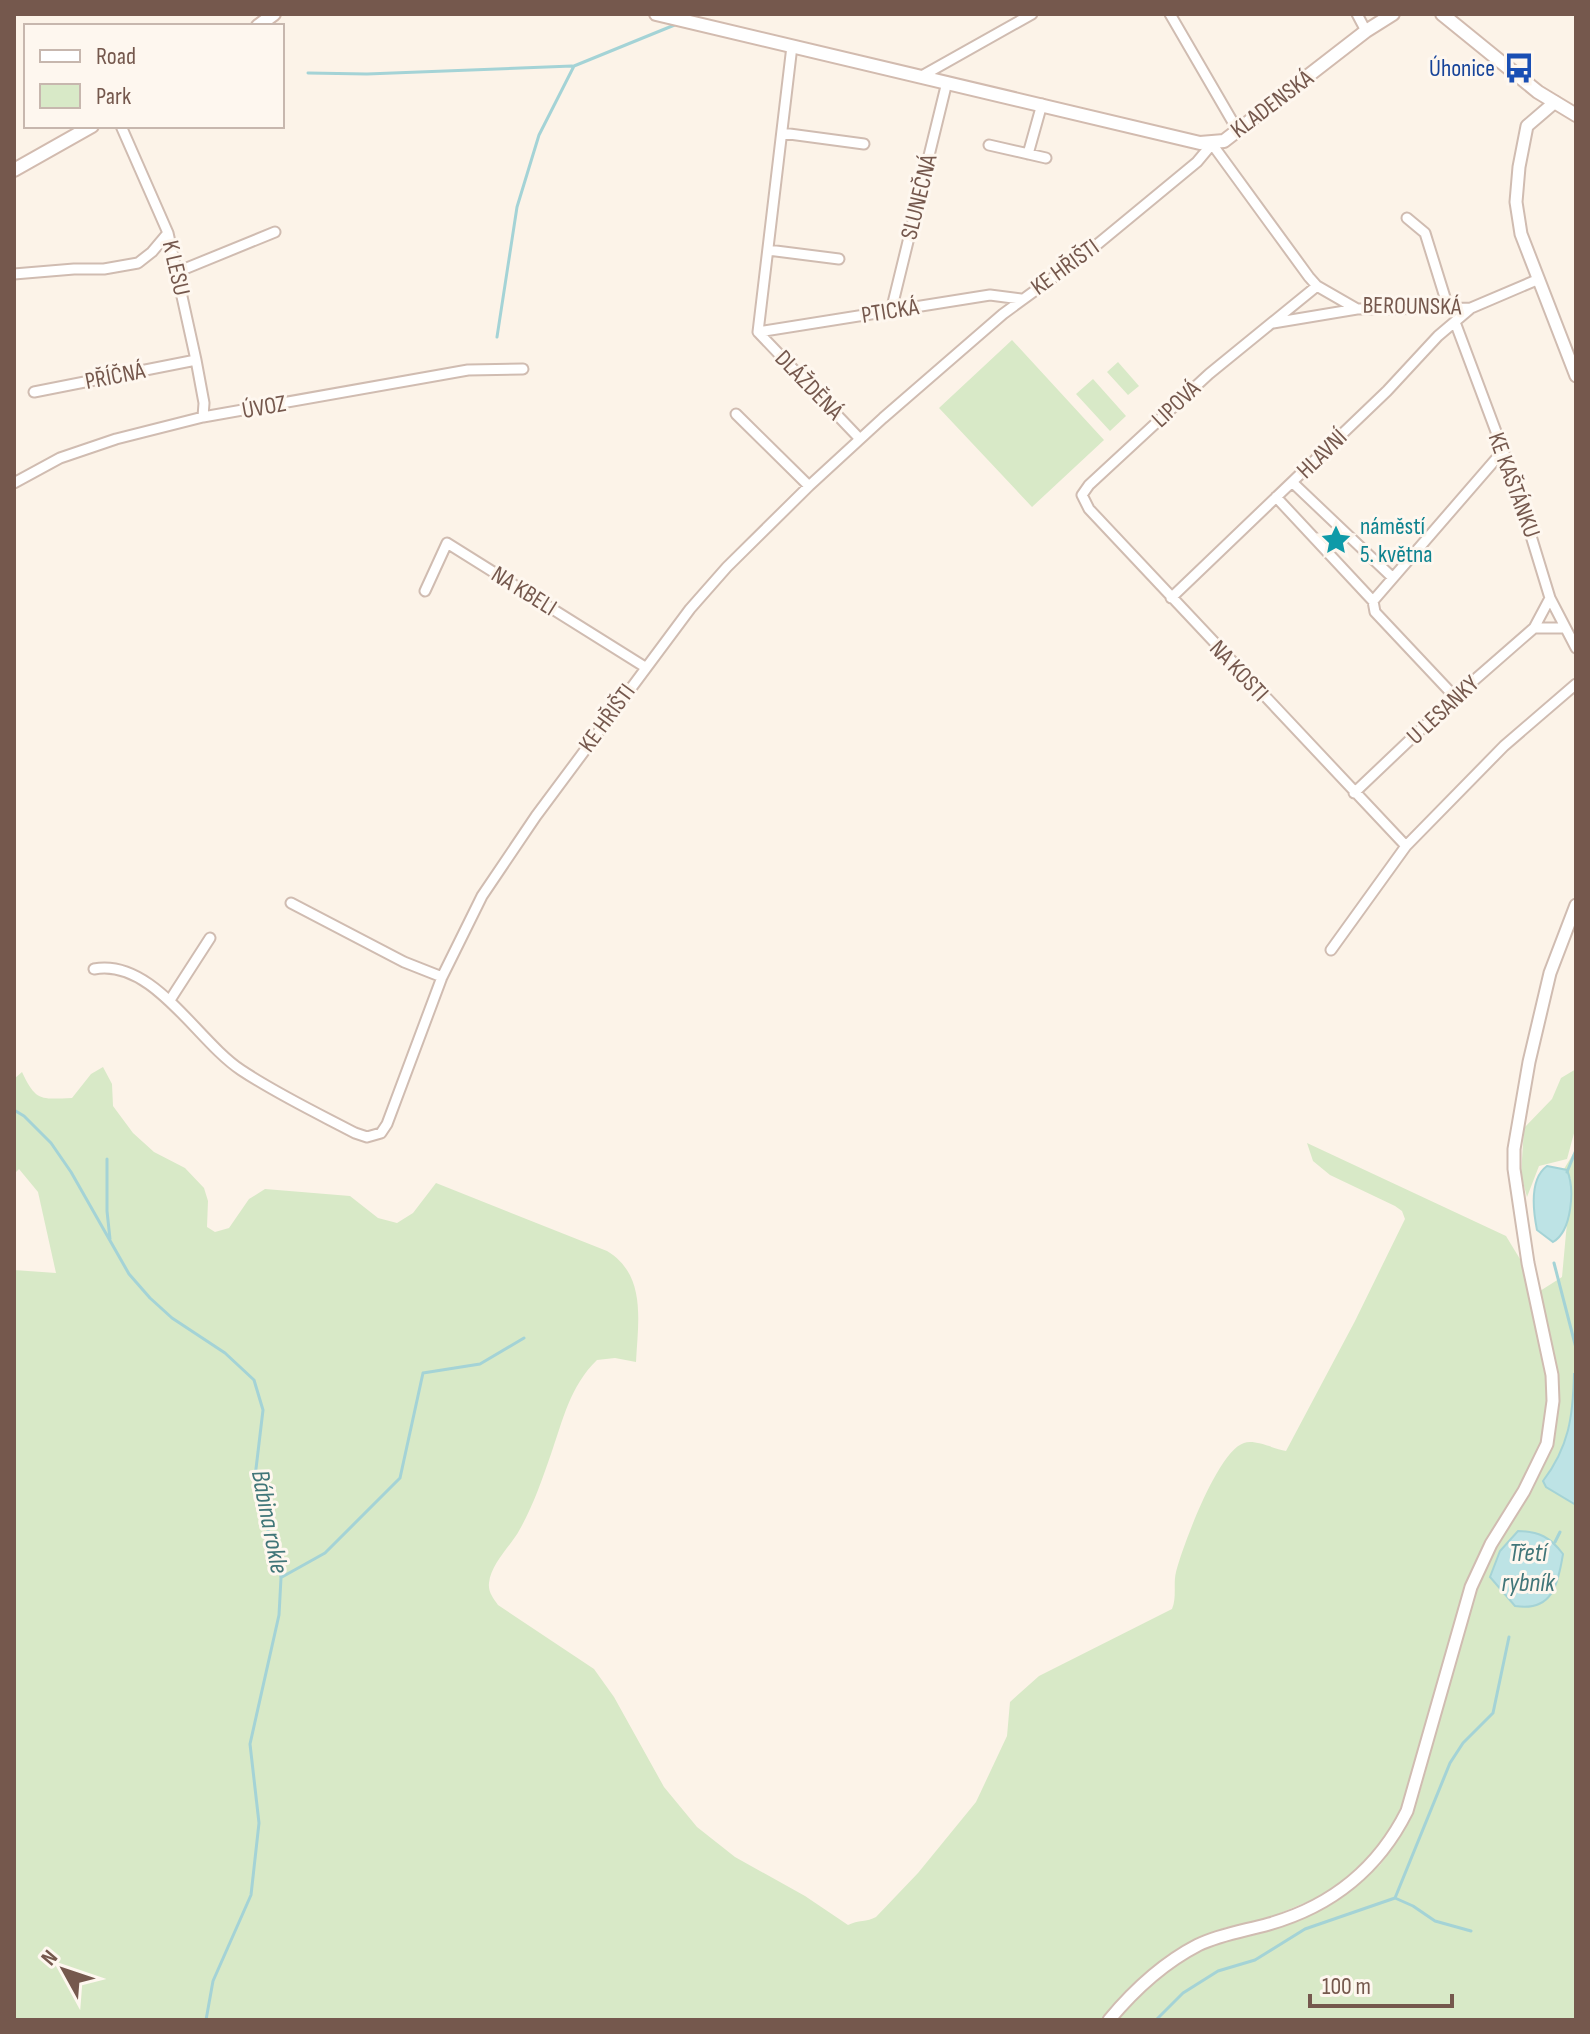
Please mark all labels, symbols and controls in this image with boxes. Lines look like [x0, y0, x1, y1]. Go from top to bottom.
legend [24, 24, 284, 128]
text: Road [96, 42, 136, 71]
bus stop icon: Úhonice [1502, 51, 1536, 85]
place label: Úhonice [1429, 54, 1495, 83]
street label: KLADENSKÁ [1225, 63, 1319, 144]
text: Park [96, 82, 131, 111]
street label: SLUNEČNÁ [894, 151, 944, 243]
street label: KE HŘIŠTI [1025, 233, 1105, 301]
street label: K LESU [156, 238, 196, 298]
street label: BEROUNSKÁ [1362, 291, 1462, 321]
street label: PTICKÁ [859, 292, 921, 330]
street label: DLÁŽDĚNÁ [769, 344, 850, 426]
street label: PŘÍČNÁ [83, 356, 148, 396]
street label: LIPOVÁ [1146, 374, 1207, 434]
street label: ÚVOZ [240, 389, 288, 425]
street label: HLAVNÍ [1291, 423, 1353, 485]
street label: KE KAŠTÁNKU [1482, 428, 1546, 542]
place label: náměstí 5. května [1360, 512, 1433, 569]
place icon: náměstí 5. května [1319, 523, 1353, 557]
street label: NA KBELI [486, 560, 562, 622]
street label: NA KOSTI [1203, 634, 1275, 708]
street label: U LESANKY [1401, 669, 1485, 751]
street label: KE HŘIŠTI [573, 678, 641, 758]
water label: Bábina rokle [244, 1468, 294, 1576]
water label: Třetí rybník [1501, 1538, 1556, 1599]
north arrow [24, 1930, 104, 2010]
text: N [36, 1945, 64, 1971]
scale bar [1310, 1958, 1452, 2008]
text: 100 m [1322, 1972, 1371, 2001]

